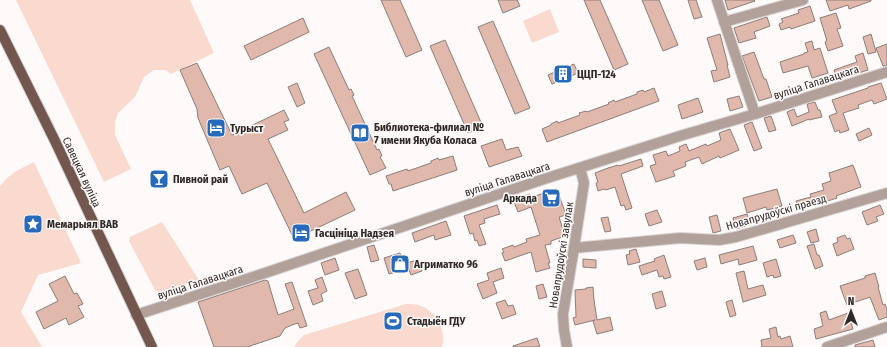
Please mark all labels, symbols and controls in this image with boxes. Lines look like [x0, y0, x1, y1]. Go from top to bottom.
building icon: ЦЦП-124 [552, 63, 574, 85]
street label: вуліца Галавацкага [772, 63, 861, 102]
place label: ЦЦП-124 [577, 68, 616, 81]
hotel icon: Турыст [205, 117, 227, 139]
place label: Библиотека-филиал № 7 имени Якуба Коласа [374, 121, 484, 147]
place label: Турыст [230, 122, 264, 135]
library icon: Библиотека-филиал № 7 имени Якуба Коласа [349, 122, 371, 144]
street label: Савецкая вуліца [60, 135, 103, 209]
street label: вуліца Галавацкага [463, 160, 552, 199]
bar icon: Пивной рай [148, 168, 170, 190]
place label: Пивной рай [173, 173, 228, 186]
supermarket icon: Аркада [540, 187, 562, 209]
place label: Аркада [502, 192, 538, 205]
street label: Новапрудоўскі праезд [725, 192, 828, 233]
street label: Новапрудоўскі завулак [547, 200, 576, 309]
place icon: Мемарыял ВАВ [22, 213, 44, 235]
place label: Мемарыял ВАВ [47, 218, 118, 231]
hotel icon: Гасцініца Надзея [290, 222, 312, 244]
place label: Гасцініца Надзея [315, 227, 394, 240]
shop icon: Агриматко 96 [389, 253, 411, 275]
place label: Агриматко 96 [413, 258, 478, 271]
street label: вуліца Галавацкага [156, 263, 245, 302]
north arrow [831, 291, 871, 331]
text: N [848, 295, 854, 308]
sports icon: Стадыён ГДУ [382, 310, 404, 332]
place label: Стадыён ГДУ [407, 315, 465, 328]

